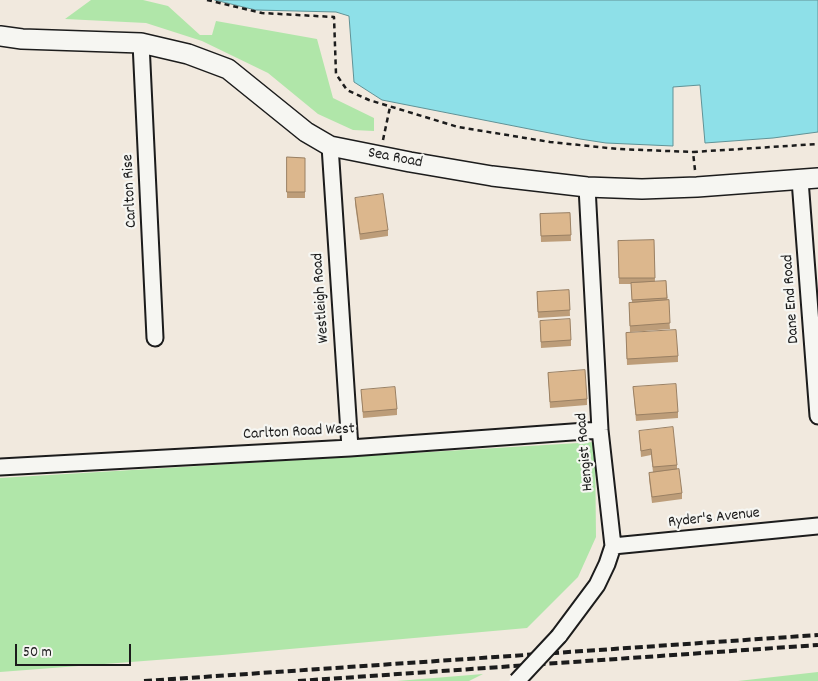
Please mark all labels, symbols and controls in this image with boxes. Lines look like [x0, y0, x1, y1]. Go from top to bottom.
street label: Sea Road [366, 144, 424, 174]
street label: Carlton Rise [119, 154, 143, 228]
street label: Westleigh Road [309, 252, 335, 344]
street label: Dane End Road [779, 254, 805, 344]
street label: Hengist Road [573, 412, 599, 492]
street label: Carlton Road West [243, 420, 355, 446]
street label: Ryder's Avenue [667, 505, 761, 533]
scale bar [18, 634, 134, 666]
text: 50 m [23, 642, 52, 664]

